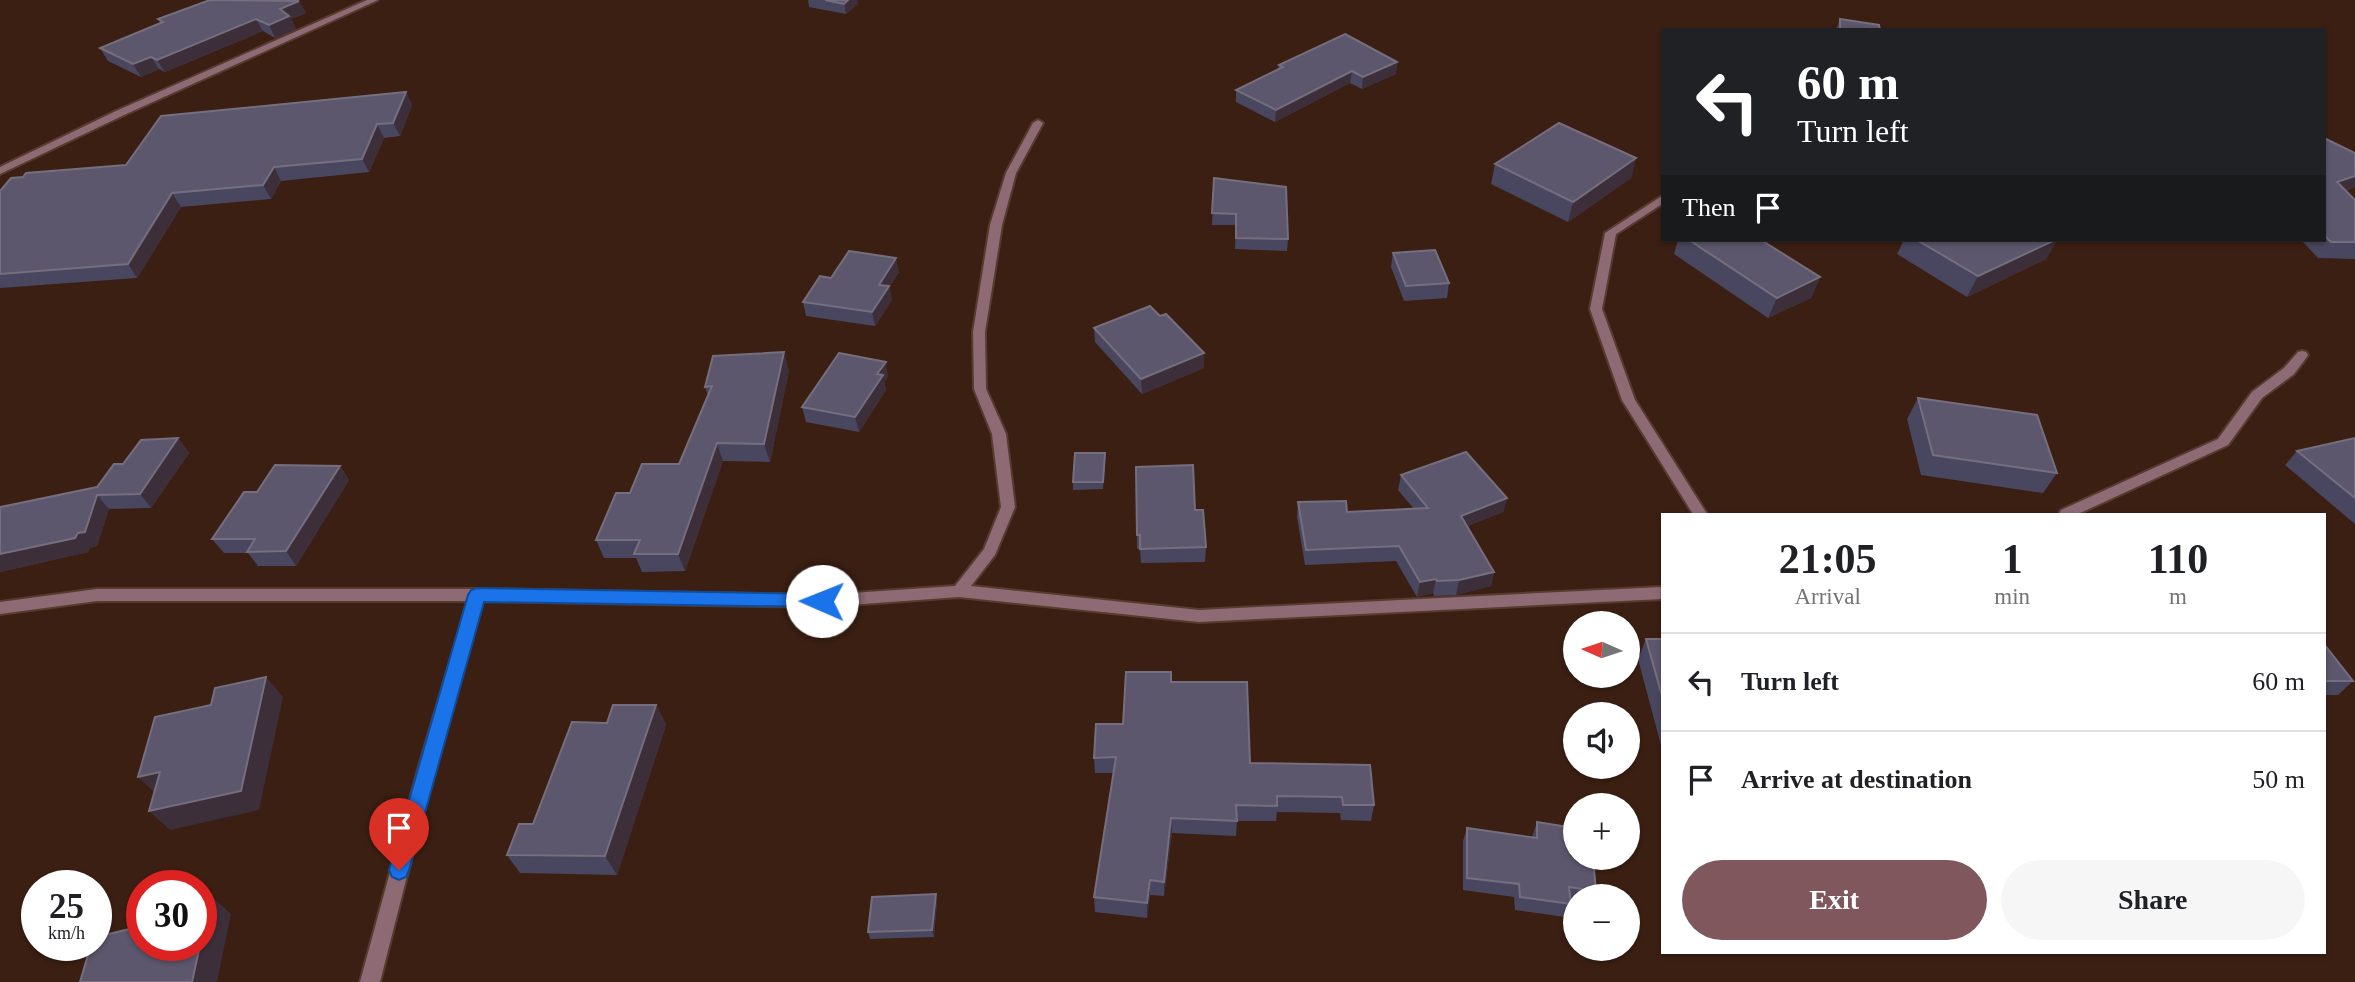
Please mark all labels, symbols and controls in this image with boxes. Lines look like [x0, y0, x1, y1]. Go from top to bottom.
text: 60 m [1797, 55, 1899, 110]
icon: left [1682, 56, 1773, 147]
text: Turn left [1797, 113, 1909, 149]
icon: arrive [1749, 189, 1787, 227]
text: Then [1682, 193, 1735, 222]
text: 21:05 [1779, 536, 1877, 582]
text: 1 [2002, 536, 2023, 582]
text: 110 [2148, 536, 2208, 582]
position arrow [785, 564, 859, 638]
text: Arrival [1794, 584, 1861, 609]
text: min [1994, 584, 2030, 609]
text: m [2169, 584, 2187, 609]
north arrow [1563, 611, 1640, 688]
map controls [1563, 611, 1640, 961]
icon: left [1682, 663, 1720, 701]
text: Turn left [1741, 667, 1839, 696]
text: 60 m [2252, 667, 2305, 696]
button: sound [1563, 702, 1640, 779]
icon: arrive [1682, 761, 1720, 799]
text: Arrive at destination [1741, 765, 1972, 794]
text: 50 m [2252, 765, 2305, 794]
button: + [1563, 793, 1640, 870]
pin [369, 798, 429, 870]
icon: arrive [380, 809, 418, 847]
button: Exit [1682, 860, 1987, 940]
button: Share [2001, 860, 2305, 940]
speed limit sign: 30 [126, 870, 217, 961]
button: − [1563, 884, 1640, 961]
text: 25 [49, 887, 84, 926]
text: km/h [48, 923, 85, 943]

